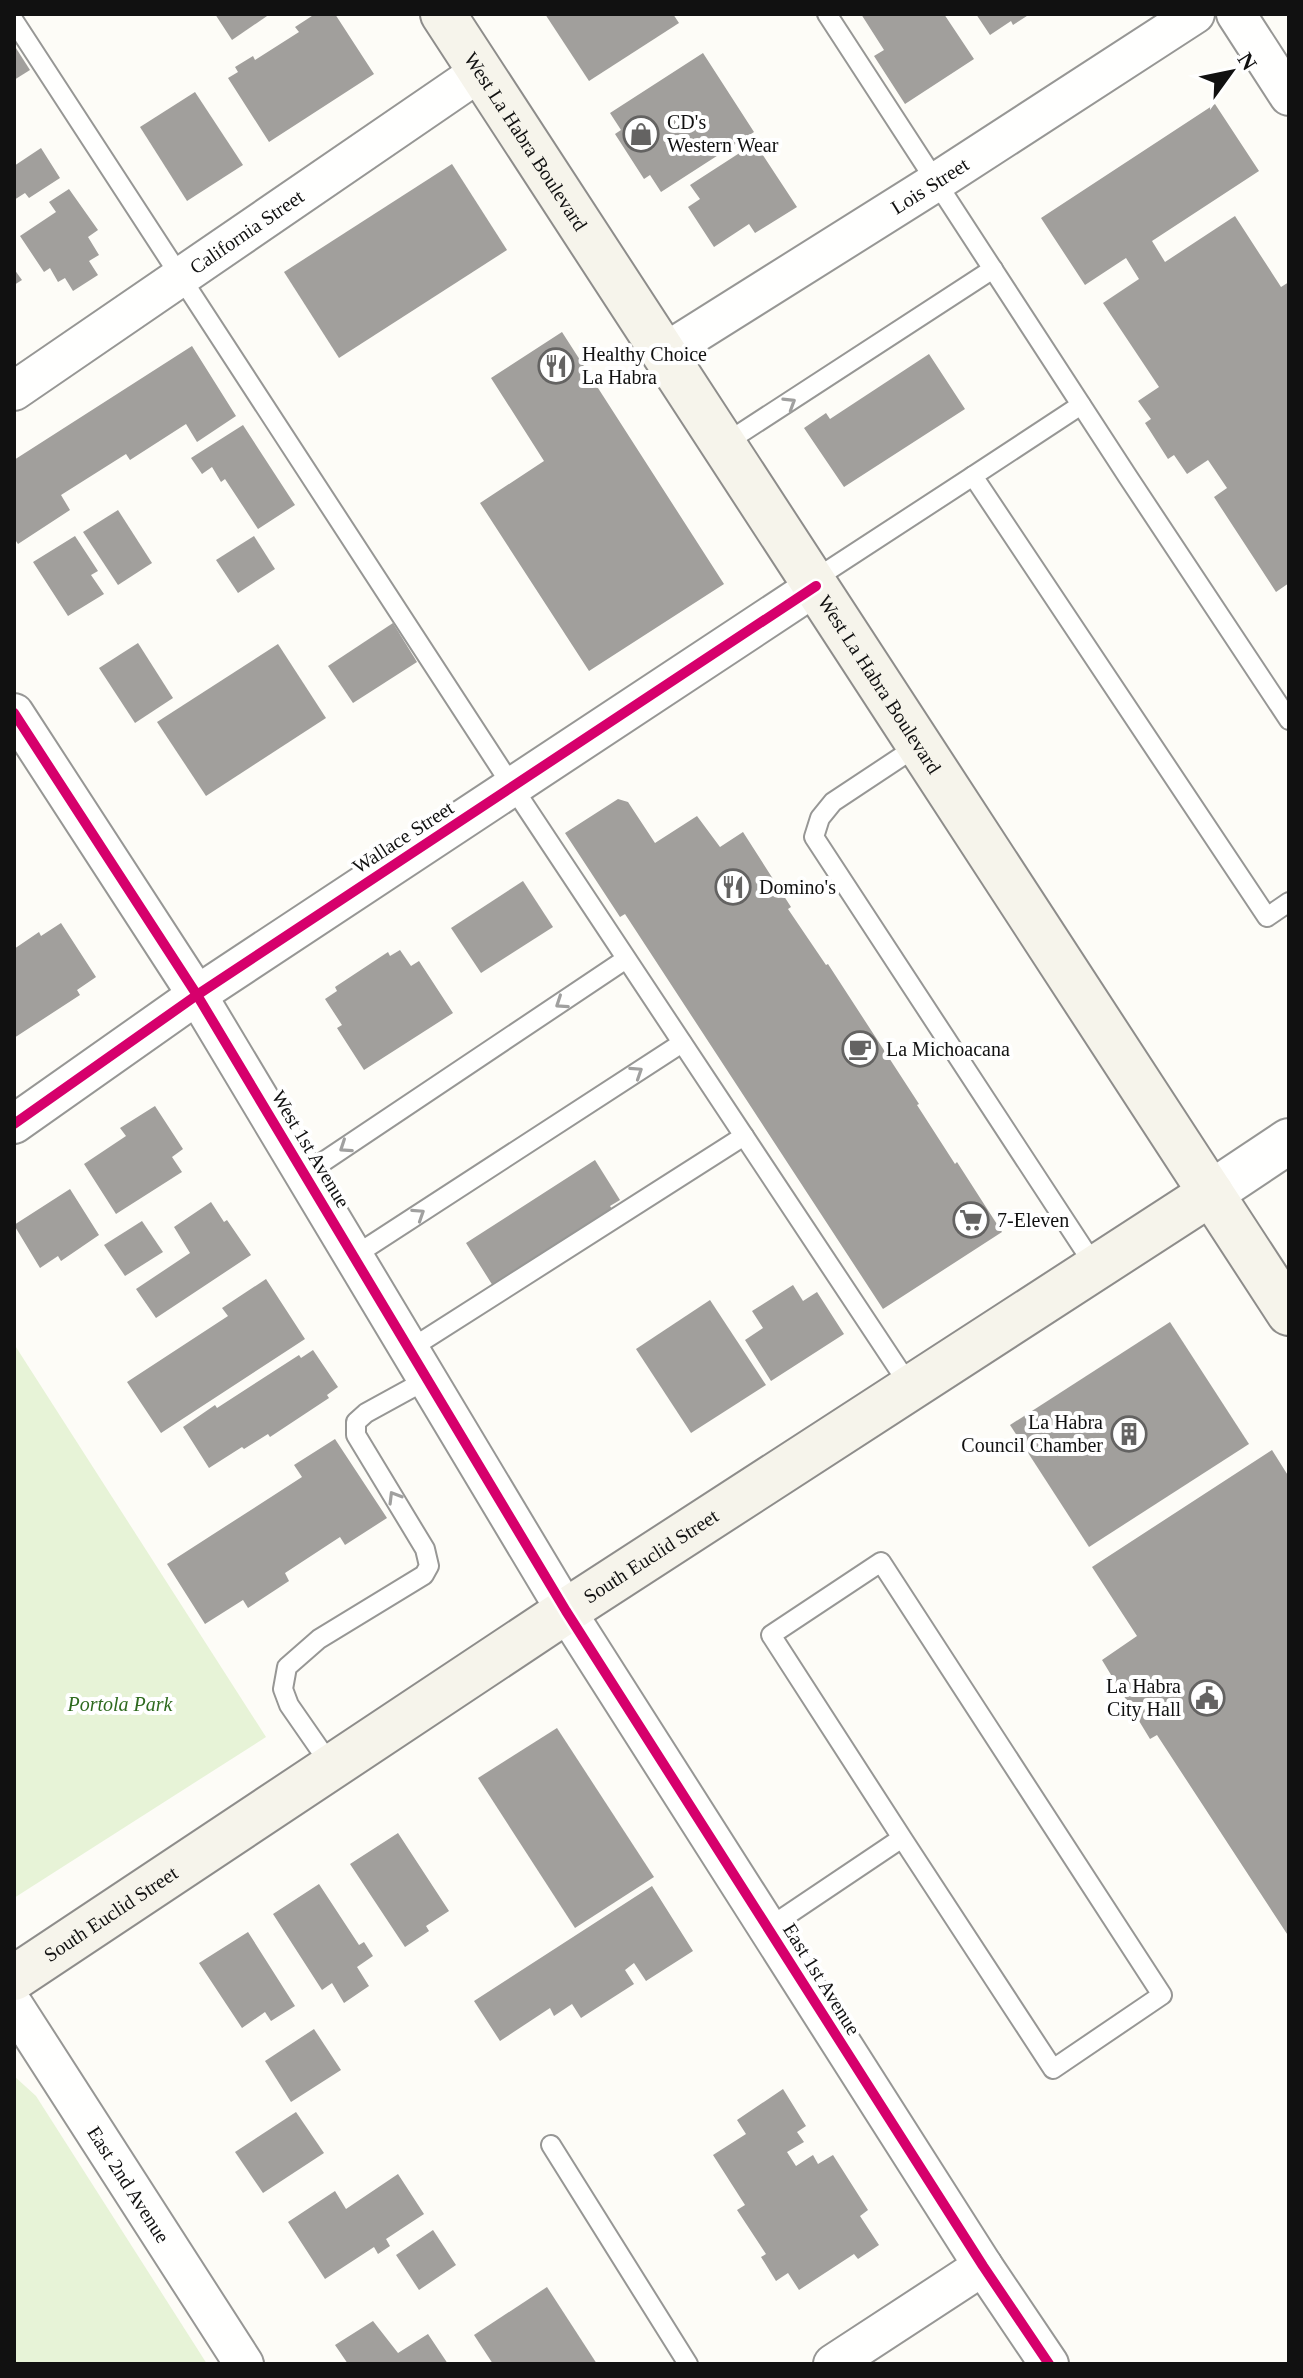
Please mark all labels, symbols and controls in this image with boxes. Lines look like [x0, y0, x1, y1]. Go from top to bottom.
north arrow [1191, 32, 1271, 112]
street label: West La Habra Boulevard [460, 48, 592, 234]
text: N [1233, 48, 1262, 75]
place label: CD's Western Wear [667, 111, 779, 156]
shop icon: CD's Western Wear [622, 115, 660, 153]
street label: Lois Street [887, 153, 973, 218]
street label: California Street [186, 185, 308, 278]
place label: Healthy Choice La Habra [582, 343, 707, 388]
restaurant icon: Healthy Choice La Habra [537, 347, 575, 385]
one-way arrow [781, 397, 796, 412]
street label: West La Habra Boulevard [814, 591, 946, 777]
street label: Wallace Street [349, 796, 458, 878]
restaurant icon: Domino's [714, 868, 752, 906]
place label: Domino's [759, 876, 836, 898]
one-way arrow [556, 993, 570, 1008]
cafe icon: La Michoacana [841, 1030, 879, 1068]
place label: La Michoacana [886, 1038, 1010, 1060]
one-way arrow [629, 1066, 643, 1081]
street label: West 1st Avenue [267, 1087, 355, 1212]
one-way arrow [340, 1137, 354, 1152]
supermarket icon: 7-Eleven [952, 1201, 990, 1239]
one-way arrow [411, 1208, 425, 1223]
place label: 7-Eleven [997, 1209, 1069, 1231]
place label: La Habra Council Chamber [961, 1411, 1103, 1456]
building icon: La Habra Council Chamber [1110, 1415, 1148, 1453]
one-way arrow [388, 1491, 403, 1506]
street label: South Euclid Street [580, 1504, 723, 1608]
place label: La Habra City Hall [1106, 1675, 1181, 1721]
public building icon: La Habra City Hall [1188, 1679, 1226, 1717]
park label: Portola Park [67, 1693, 174, 1715]
street label: South Euclid Street [40, 1861, 182, 1966]
street label: East 1st Avenue [779, 1919, 865, 2039]
street label: East 2nd Avenue [83, 2122, 174, 2247]

